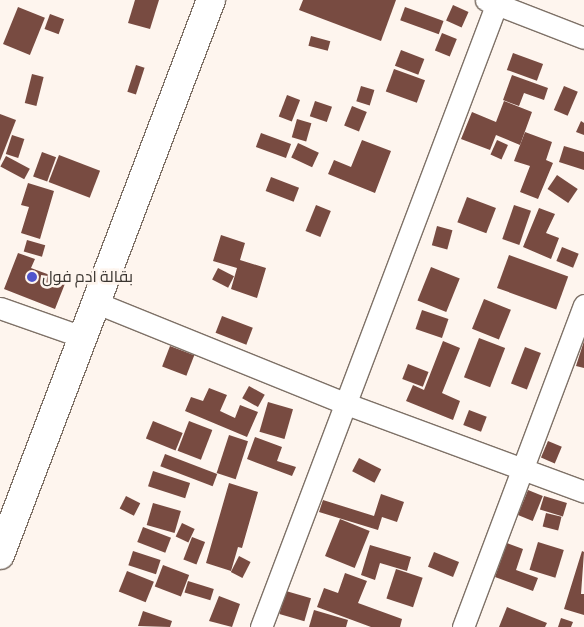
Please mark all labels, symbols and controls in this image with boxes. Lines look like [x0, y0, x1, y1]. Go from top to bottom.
place label: بقالة ادم فول [42, 267, 133, 287]
marker: بقالة ادم فول [26, 271, 38, 283]

